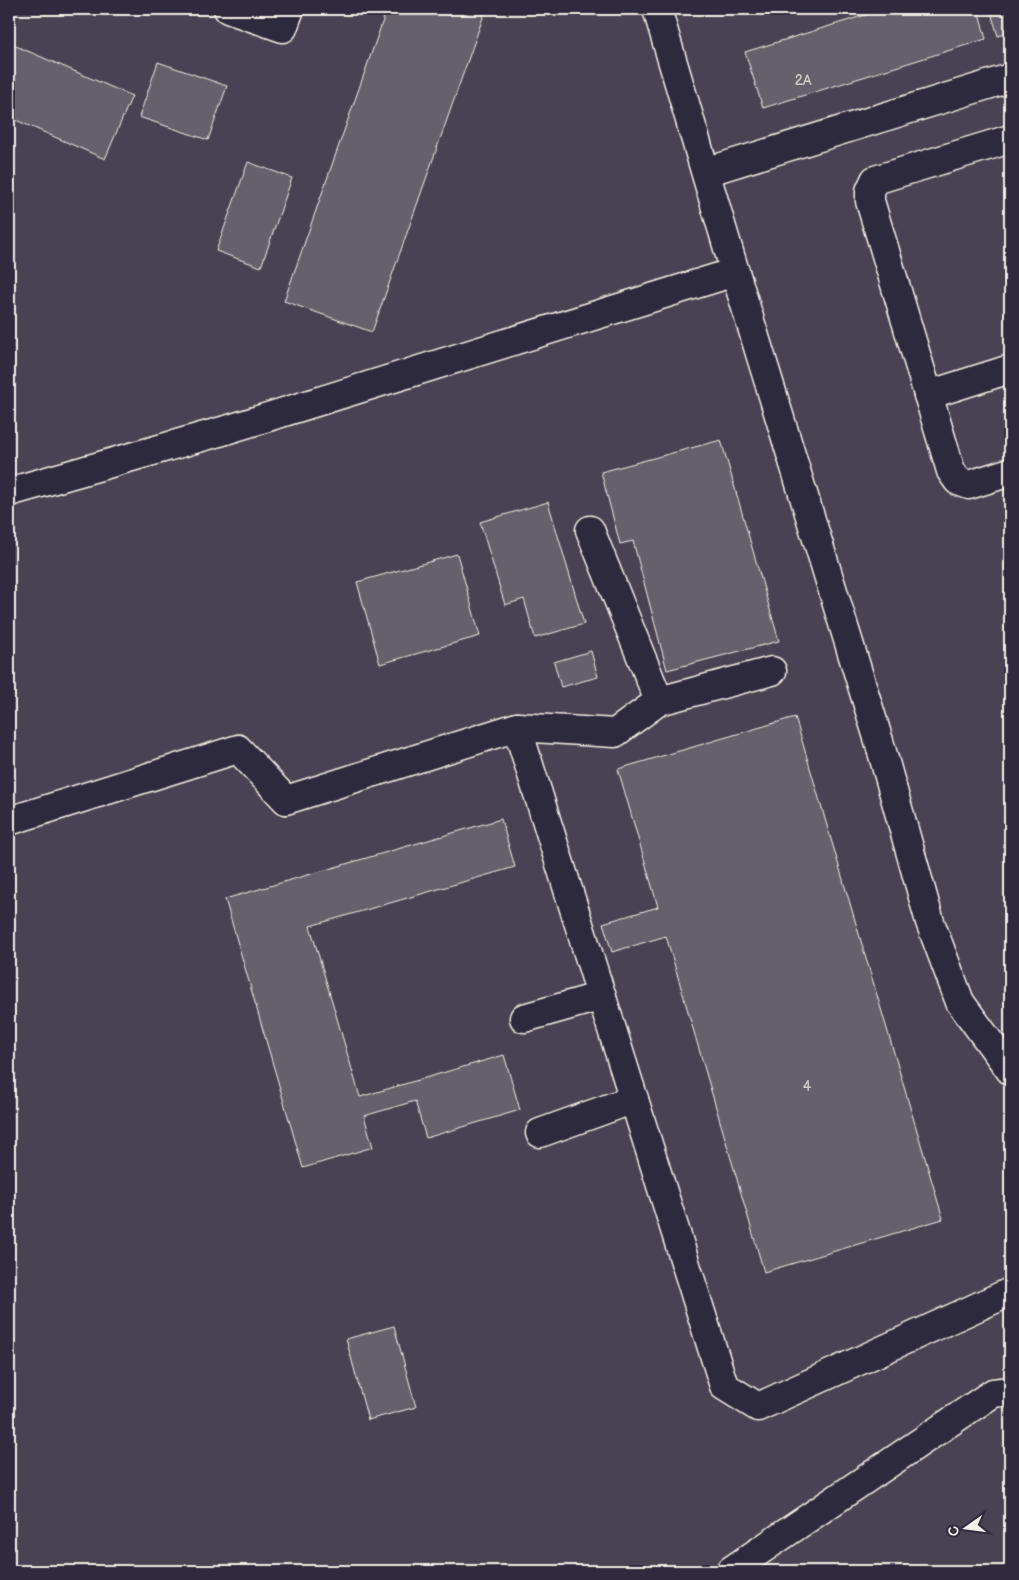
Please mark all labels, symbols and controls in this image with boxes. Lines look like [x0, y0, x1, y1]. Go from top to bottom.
house number: 2А [795, 72, 812, 89]
house number: 4 [803, 1078, 812, 1095]
north arrow [942, 1502, 992, 1552]
text: С [944, 1524, 963, 1538]

